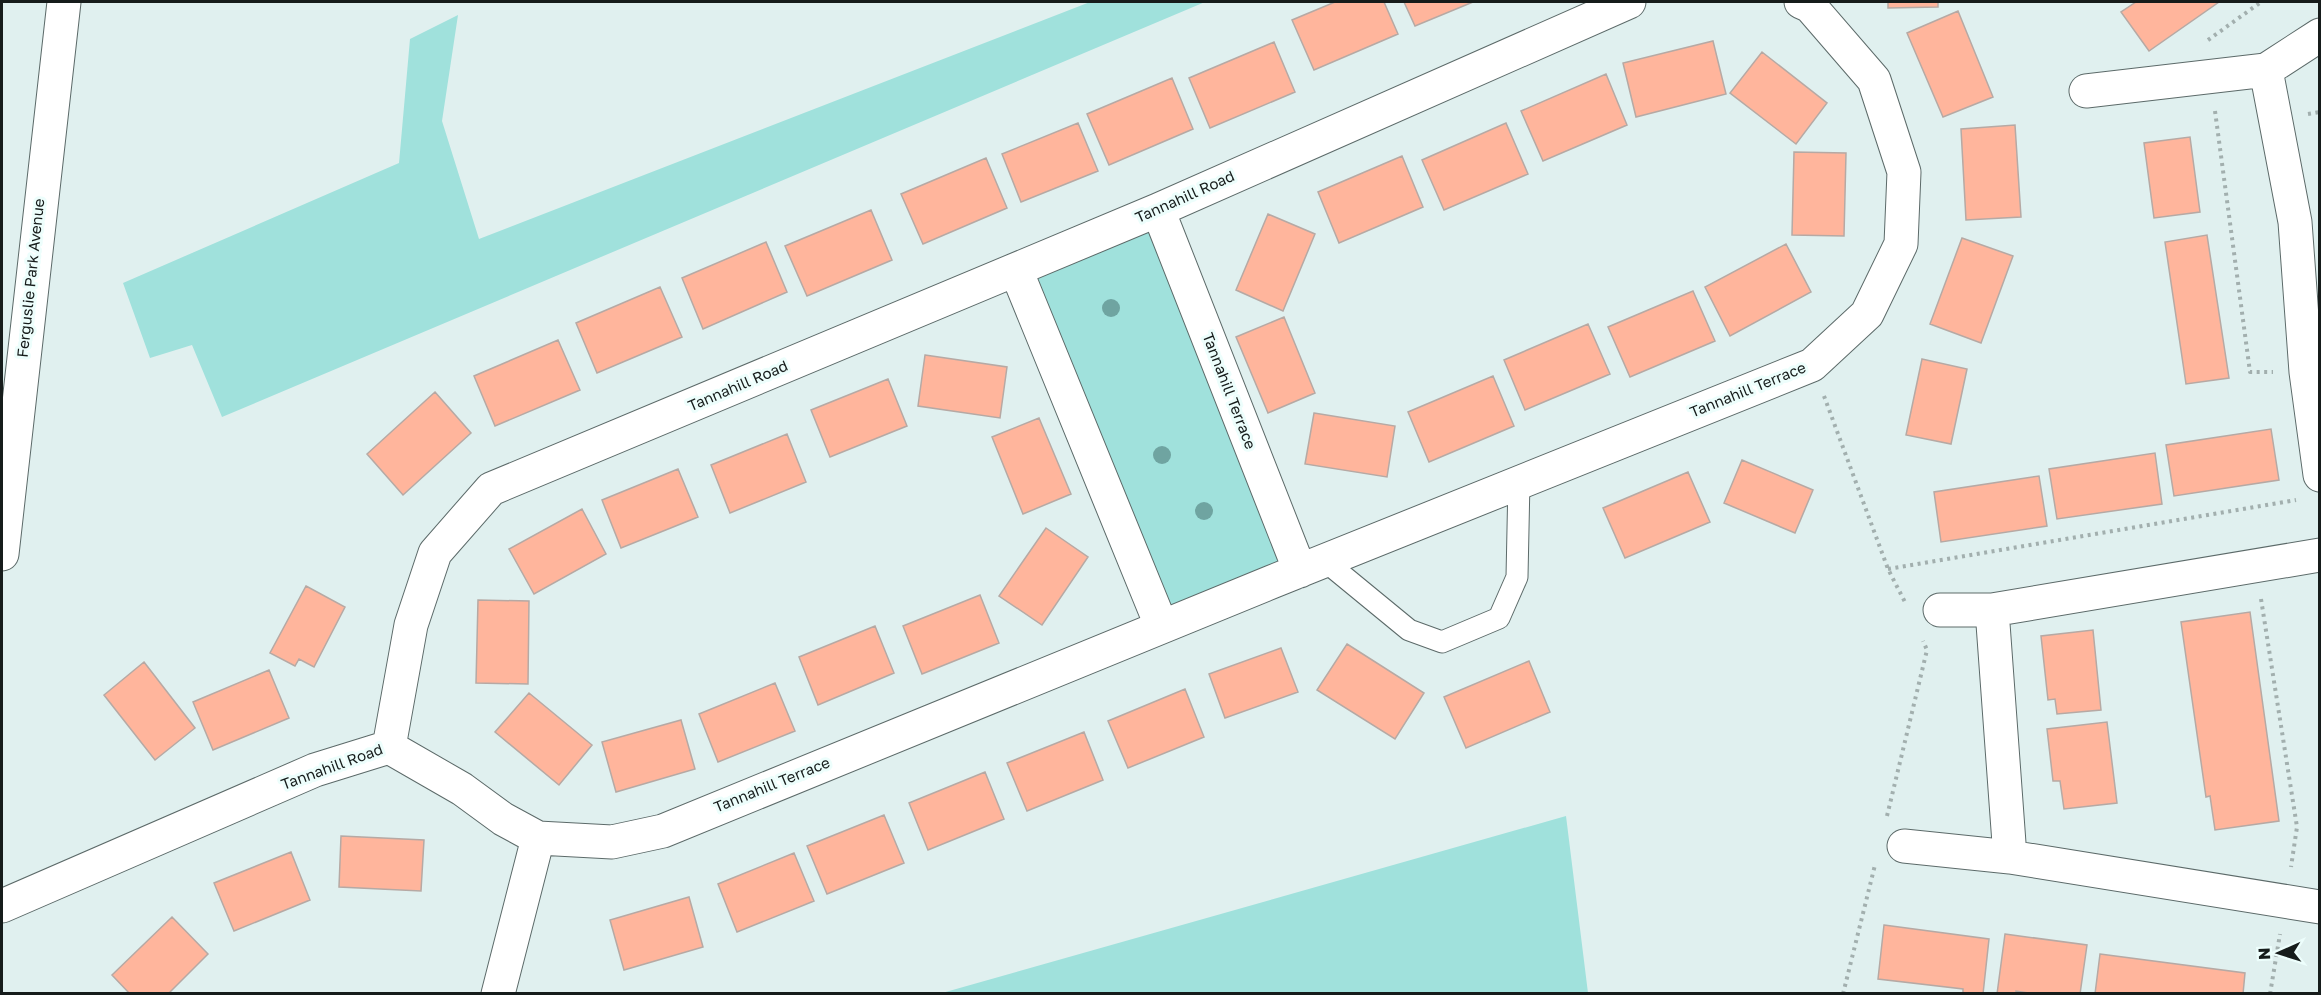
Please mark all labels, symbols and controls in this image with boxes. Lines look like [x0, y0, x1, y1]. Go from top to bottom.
street label: Tannahill Road [1132, 166, 1237, 226]
street label: Ferguslie Park Avenue [13, 197, 47, 358]
street label: Tannahill Terrace [1199, 330, 1261, 452]
street label: Tannahill Road [685, 356, 790, 414]
street label: Tannahill Terrace [1687, 357, 1809, 421]
street label: Tannahill Road [278, 739, 385, 793]
street label: Tannahill Terrace [711, 752, 833, 816]
north arrow [2249, 923, 2309, 983]
text: N [2254, 947, 2274, 960]

